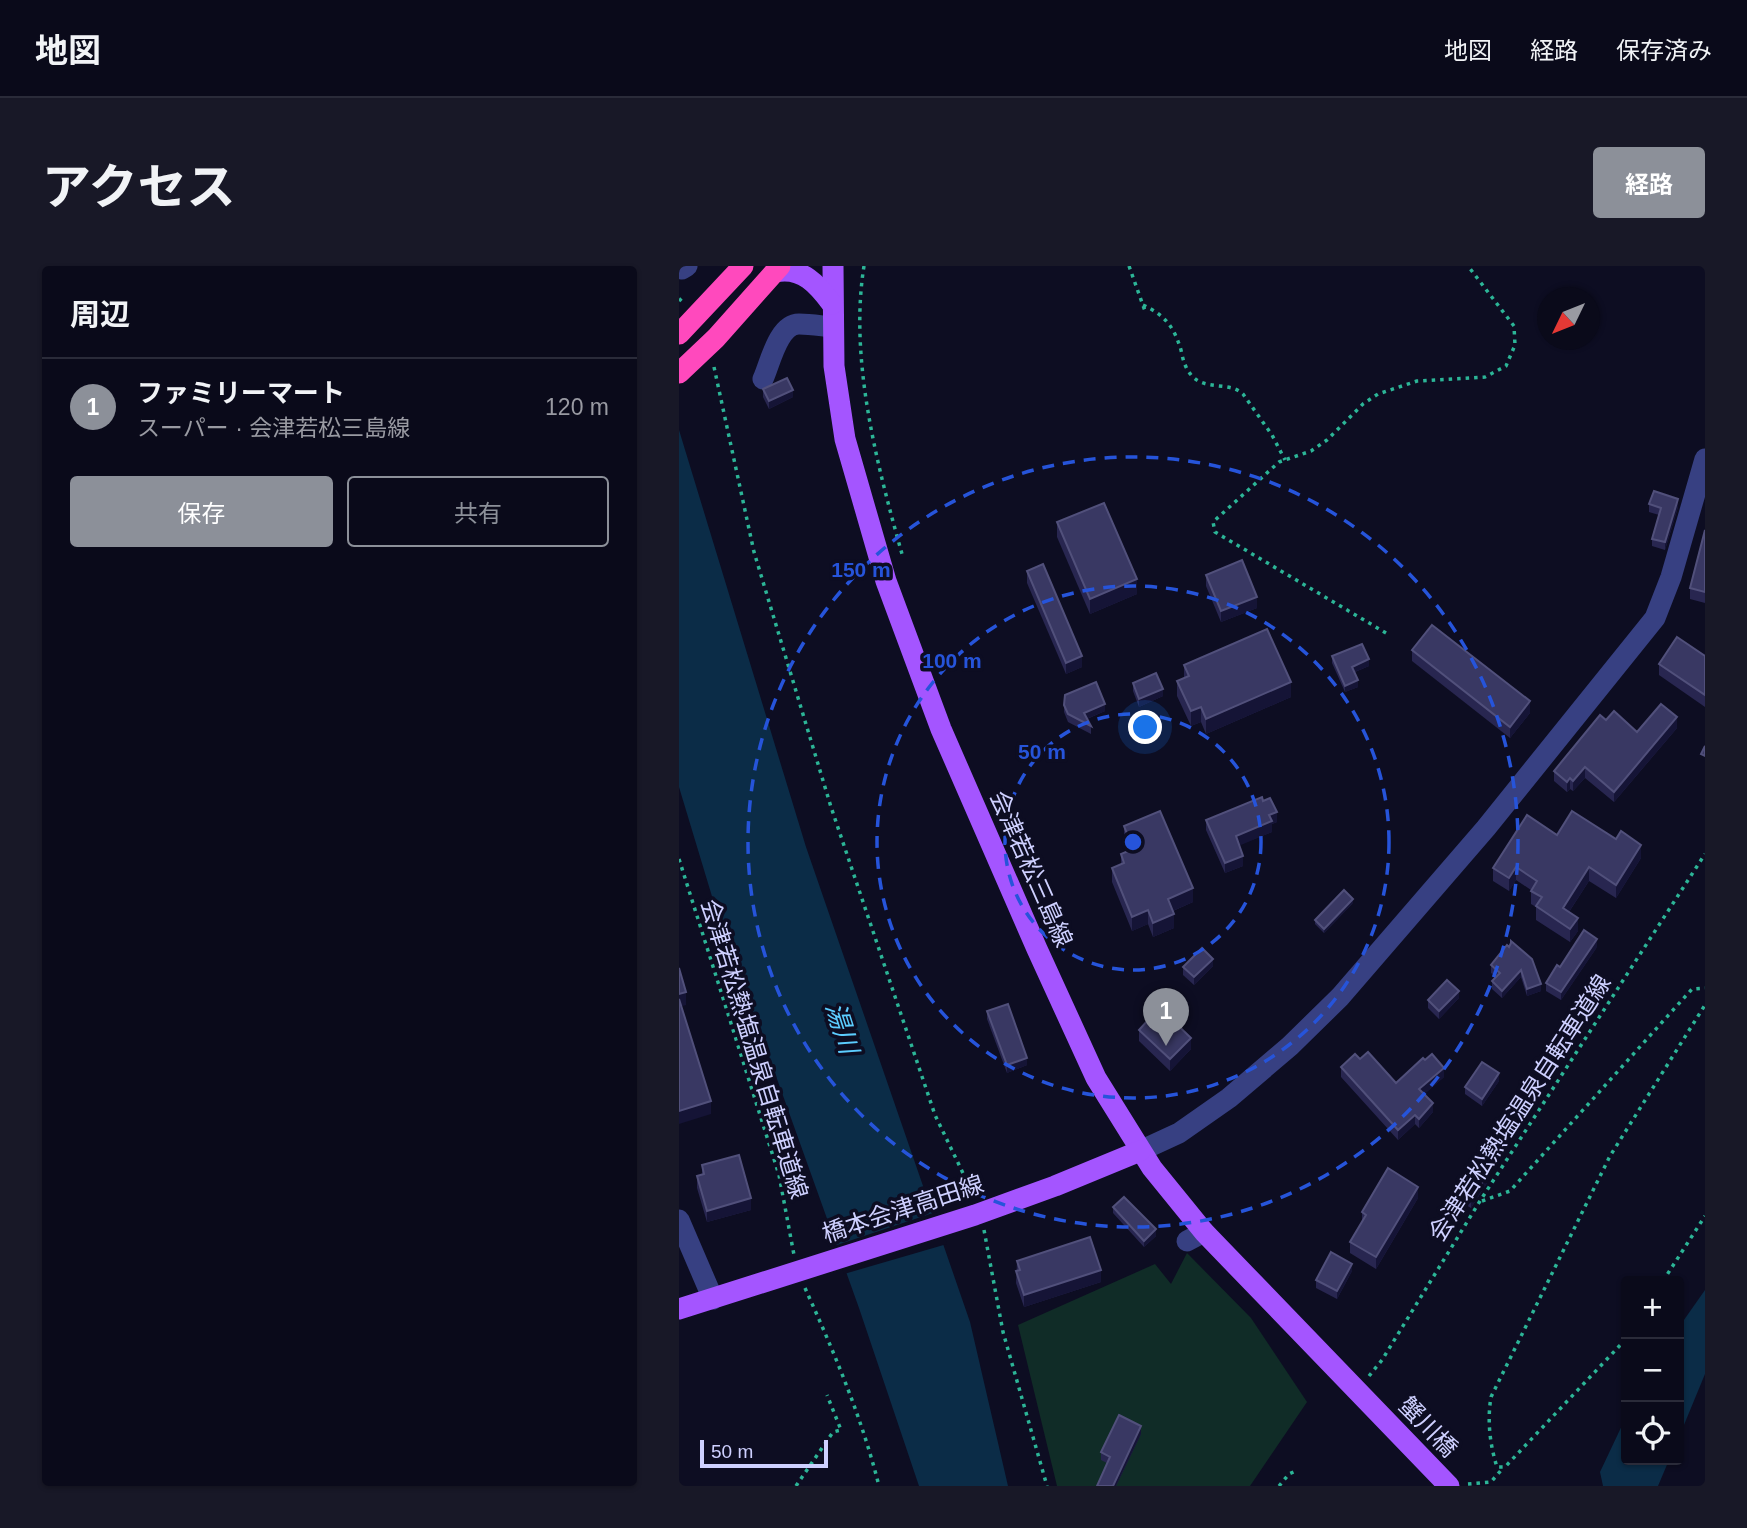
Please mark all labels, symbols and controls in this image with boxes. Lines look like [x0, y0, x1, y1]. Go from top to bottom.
text: 地図 [35, 32, 101, 69]
text: 地図 [1444, 37, 1492, 64]
text: 経路 [1530, 37, 1578, 64]
text: 保存済み [1616, 37, 1712, 64]
button: 経路 [1593, 147, 1705, 218]
text: アクセス [42, 160, 236, 214]
north arrow [1537, 287, 1600, 350]
text: 周辺 [70, 298, 130, 331]
text: ファミリーマート [137, 378, 345, 408]
text: 1 [87, 394, 99, 420]
text: 120 m [545, 394, 609, 420]
text: スーパー · 会津若松三島線 [137, 415, 410, 441]
button: 保存 [70, 476, 333, 547]
button: 共有 [347, 476, 609, 547]
text: 150 m [831, 558, 891, 581]
text: 100 m [922, 649, 982, 672]
your location [1128, 710, 1162, 744]
text: 50 m [1018, 740, 1066, 763]
street label: 会津若松三島線 [985, 787, 1078, 951]
centre of rings [1121, 830, 1145, 854]
street label: 会津若松熱塩温泉自転車道線 [696, 896, 813, 1202]
street label: 会津若松熱塩温泉自転車道線 [1423, 970, 1616, 1246]
pin: 1 [1143, 988, 1189, 1046]
water label: 湯川 [820, 999, 865, 1060]
street label: 橋本会津高田線 [819, 1170, 987, 1247]
map controls [1621, 1276, 1684, 1465]
button: + [1621, 1276, 1684, 1339]
button: − [1621, 1339, 1684, 1402]
street label: 蟹川橋 [1394, 1391, 1463, 1462]
button: locate [1621, 1402, 1684, 1465]
scale bar [700, 1437, 828, 1469]
text: 50 m [711, 1441, 753, 1462]

